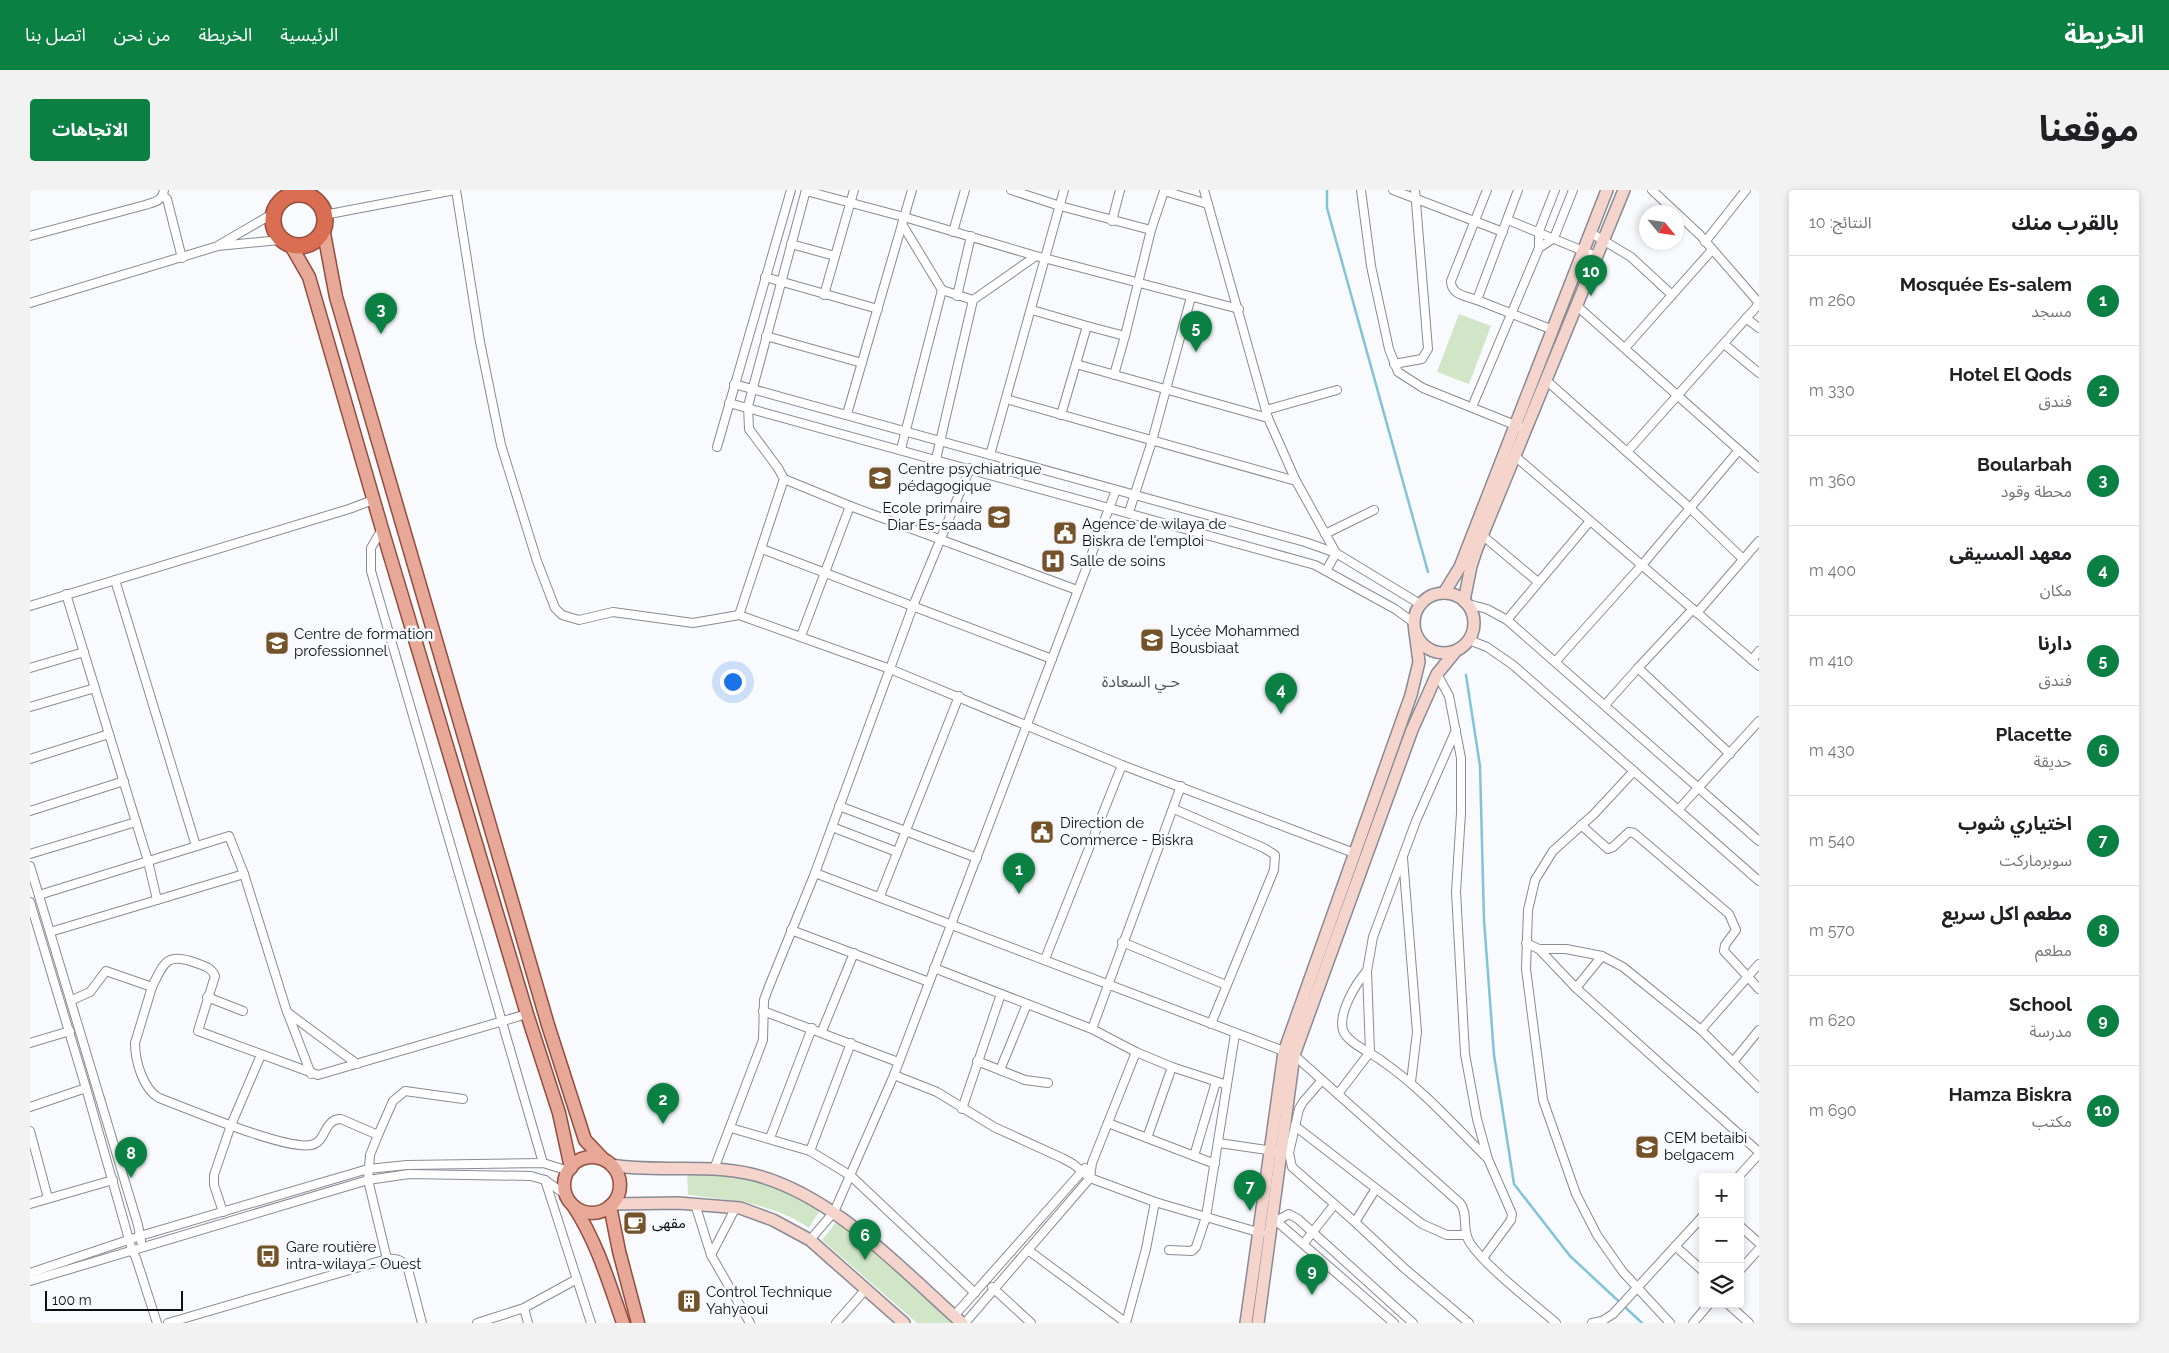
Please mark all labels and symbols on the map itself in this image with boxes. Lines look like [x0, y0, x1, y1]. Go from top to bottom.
north arrow [1639, 205, 1684, 250]
pin: 10 [1575, 255, 1607, 296]
pin: 3 [365, 293, 397, 334]
pin: 5 [1180, 311, 1212, 352]
place label: Centre psychiatrique pédagogique [898, 460, 1042, 495]
school or university icon: Centre psychiatrique pédagogique [867, 465, 893, 491]
place label: Ecole primaire Diar Es-saada [882, 499, 982, 534]
school or university icon: Ecole primaire Diar Es-saada [986, 504, 1012, 530]
place label: Agence de wilaya de Biskra de l'emploi [1082, 515, 1227, 550]
public building icon: Agence de wilaya de Biskra de l'emploi [1052, 520, 1078, 546]
hospital icon: Salle de soins [1040, 548, 1066, 574]
place label: Salle de soins [1070, 552, 1165, 570]
place label: Lycée Mohammed Bousbiaat [1170, 622, 1300, 657]
place label: Centre de formation professionnel [294, 625, 433, 660]
school or university icon: Lycée Mohammed Bousbiaat [1139, 627, 1165, 653]
school or university icon: Centre de formation professionnel [264, 630, 290, 656]
your location [720, 669, 746, 695]
district label: حـي السعادة [1102, 672, 1180, 693]
pin: 4 [1265, 673, 1297, 714]
place label: Direction de Commerce - Biskra [1060, 814, 1193, 849]
public building icon: Direction de Commerce - Biskra [1029, 819, 1055, 845]
pin: 1 [1003, 853, 1035, 894]
pin: 2 [647, 1083, 679, 1124]
place label: CEM betaibi belgacem [1664, 1129, 1747, 1164]
school or university icon: CEM betaibi belgacem [1634, 1134, 1660, 1160]
pin: 8 [115, 1137, 147, 1178]
pin: 7 [1234, 1170, 1266, 1211]
cafe icon: مقهى [622, 1210, 648, 1236]
place label: مقهى [652, 1214, 686, 1232]
pin: 6 [849, 1219, 881, 1260]
place label: Gare routière intra-wilaya - Ouest [286, 1238, 421, 1273]
bus stop icon: Gare routière intra-wilaya - Ouest [255, 1243, 281, 1269]
pin: 9 [1296, 1254, 1328, 1295]
place label: Control Technique Yahyaoui [706, 1283, 832, 1318]
scale bar [45, 1288, 182, 1311]
building icon: Control Technique Yahyaoui [676, 1288, 702, 1314]

